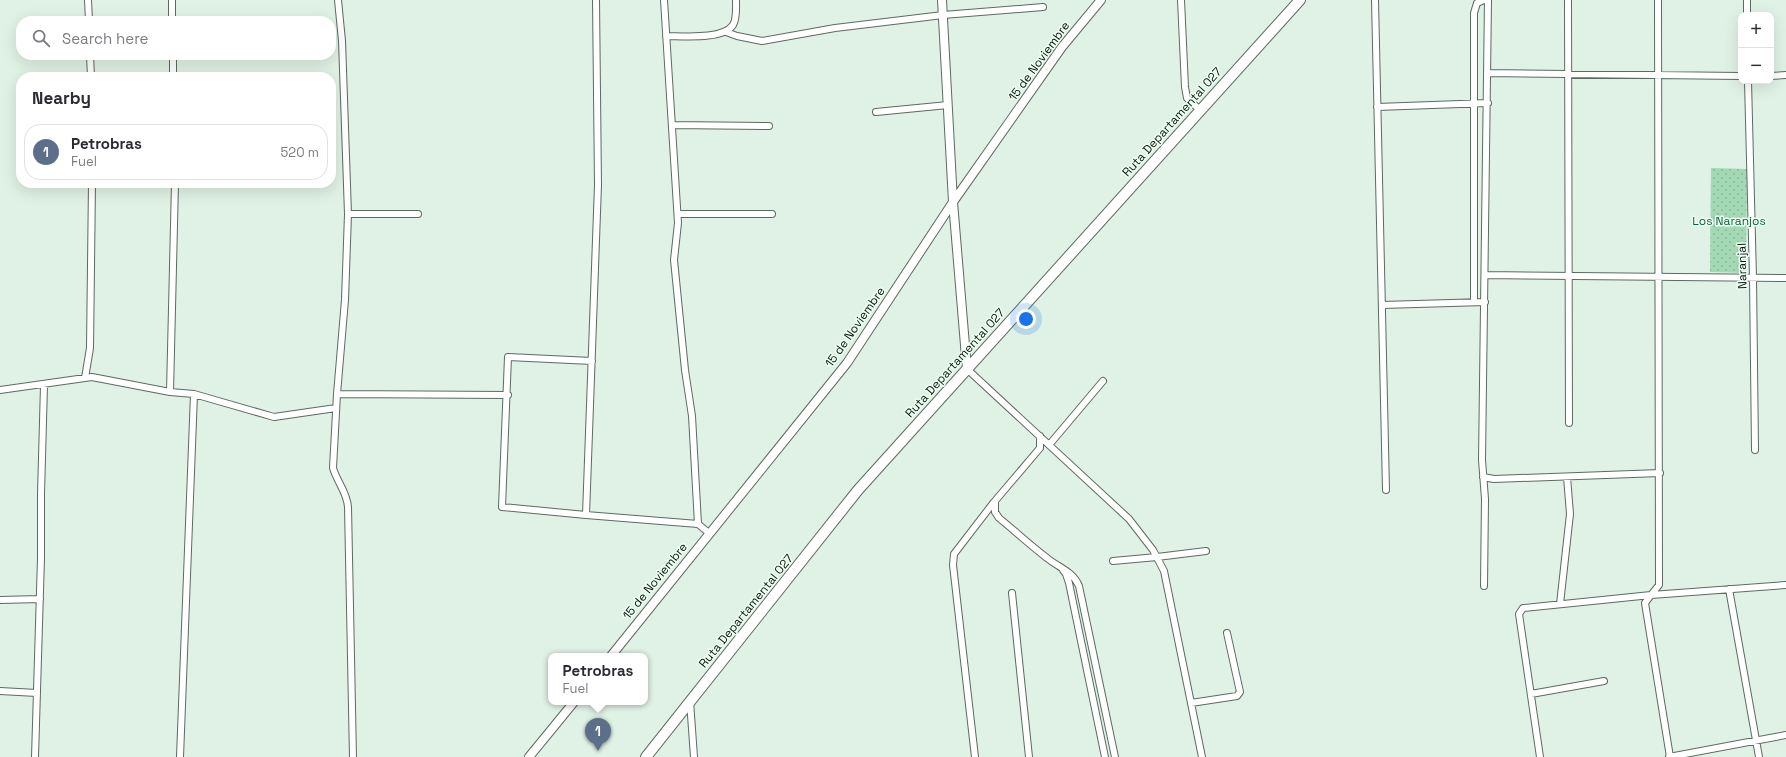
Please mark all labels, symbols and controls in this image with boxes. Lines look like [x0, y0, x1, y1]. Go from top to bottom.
map controls [1738, 12, 1774, 84]
button: + [1738, 12, 1774, 48]
search box [16, 16, 336, 60]
street label: 15 de Noviembre [1005, 18, 1073, 104]
icon: search [30, 27, 52, 49]
text: Search here [62, 29, 148, 48]
button: − [1738, 48, 1774, 84]
street label: Ruta Departamental 027 [1119, 64, 1225, 180]
text: Nearby [32, 87, 91, 109]
text: Petrobras [71, 134, 142, 153]
text: 1 [43, 144, 49, 161]
text: 520 m [281, 144, 319, 161]
text: Fuel [71, 153, 97, 170]
park label: Los Naranjos [1692, 213, 1766, 229]
street label: Naranjal [1734, 243, 1750, 289]
street label: 15 de Noviembre [821, 284, 889, 370]
street label: Ruta Departamental 027 [902, 305, 1008, 421]
your location [1016, 309, 1036, 329]
street label: 15 de Noviembre [619, 539, 691, 623]
street label: Ruta Departamental 027 [695, 551, 797, 671]
popup [548, 653, 648, 705]
text: Petrobras [563, 661, 633, 680]
text: Fuel [563, 680, 588, 697]
pin: 1 [585, 718, 611, 751]

